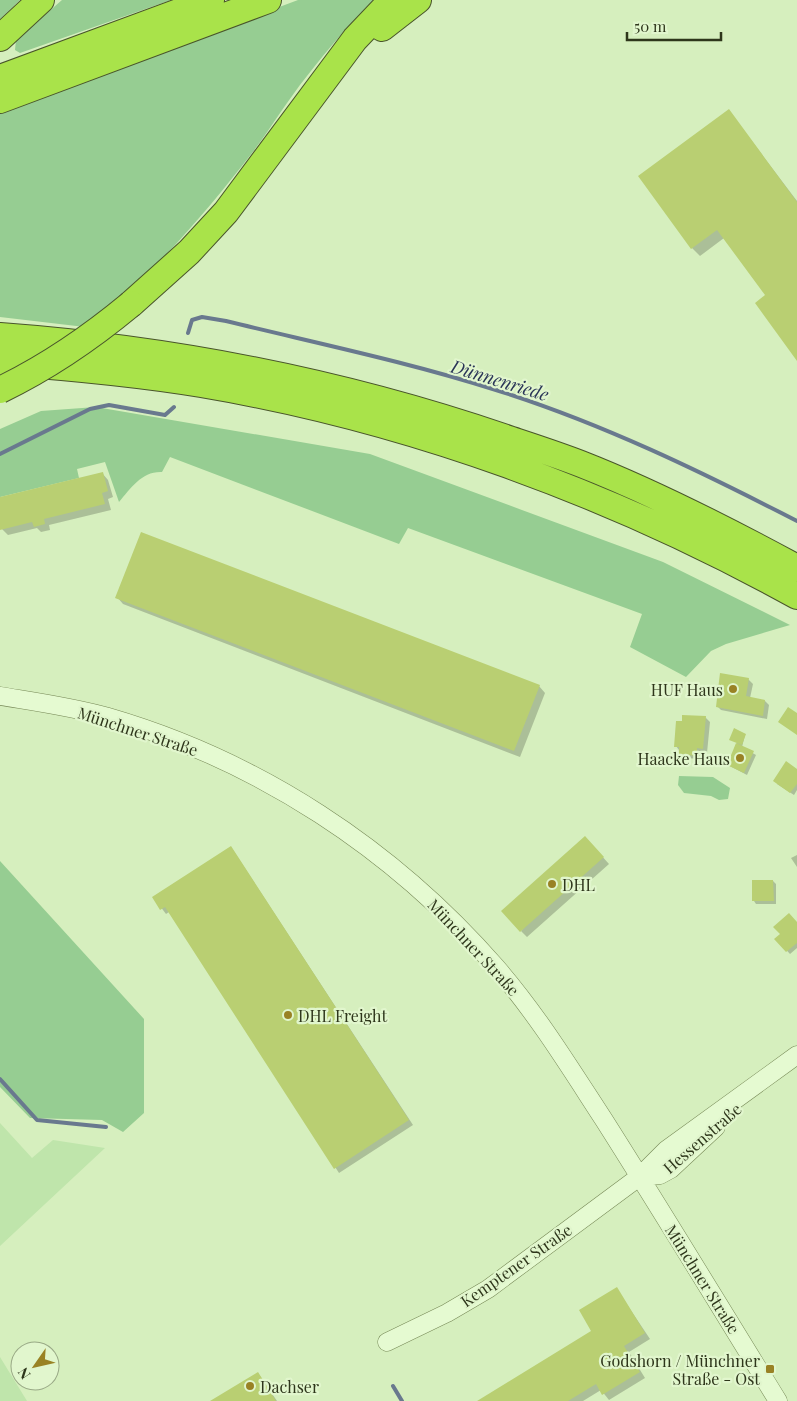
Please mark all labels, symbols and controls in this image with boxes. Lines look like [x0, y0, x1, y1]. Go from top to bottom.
scale bar [627, 10, 721, 42]
text: 50 m [634, 16, 667, 36]
water label: Dünnenriede [447, 354, 552, 406]
place label: HUF Haus [651, 679, 723, 700]
marker: HUF Haus [727, 683, 739, 695]
street label: Münchner Straße [75, 702, 201, 760]
place label: Haacke Haus [637, 748, 730, 769]
marker: Haacke Haus [734, 752, 746, 764]
place label: DHL [562, 874, 595, 895]
marker: DHL [546, 878, 558, 890]
street label: Münchner Straße [424, 894, 524, 1000]
place label: DHL Freight [298, 1005, 387, 1026]
marker: DHL Freight [282, 1009, 294, 1021]
street label: Hessenstraße [658, 1098, 746, 1178]
street label: Kemptener Straße [456, 1219, 576, 1311]
street label: Münchner Straße [661, 1220, 745, 1338]
north arrow [10, 1341, 60, 1391]
place label: Godshorn / Münchner Straße - Ost [600, 1350, 760, 1389]
marker: Godshorn / Münchner Straße - Ost [764, 1363, 776, 1375]
text: N [13, 1364, 35, 1383]
place label: Dachser [260, 1376, 319, 1397]
marker: Dachser [244, 1380, 256, 1392]

